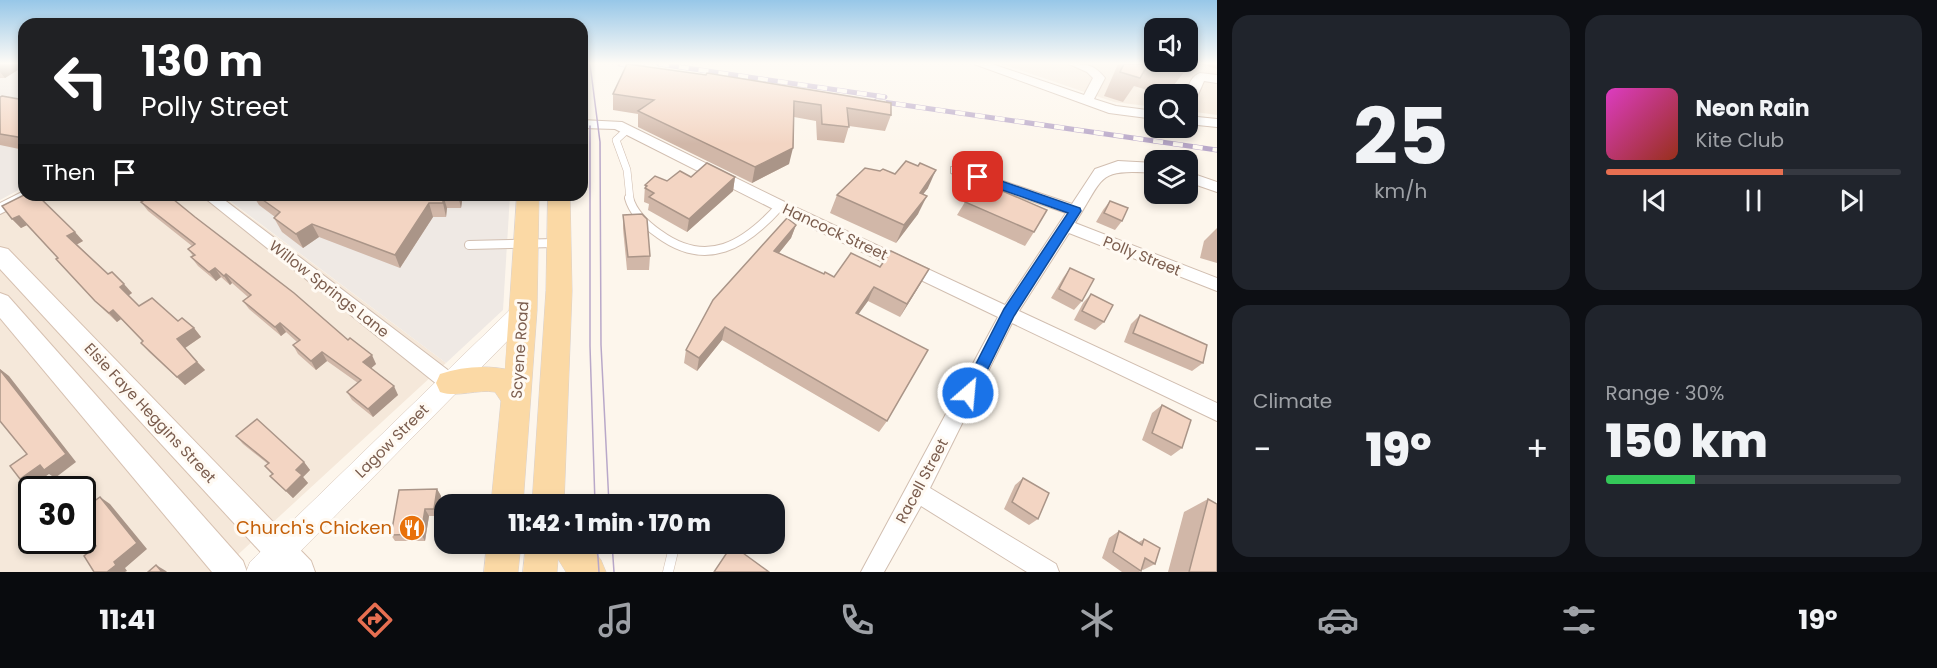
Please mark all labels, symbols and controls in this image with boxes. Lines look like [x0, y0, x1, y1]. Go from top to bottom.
map controls [1144, 18, 1198, 204]
button: sound [1144, 18, 1198, 72]
text: 130 m [141, 32, 263, 91]
icon: left [42, 42, 120, 120]
text: 25 [1353, 82, 1448, 191]
button: search [1144, 84, 1198, 138]
text: Polly Street [141, 88, 289, 125]
text: Neon Rain [1696, 93, 1810, 124]
text: Kite Club [1696, 126, 1784, 154]
button: layers [1144, 150, 1198, 204]
pin [952, 151, 1003, 202]
icon: arrive [108, 156, 141, 189]
text: Then [42, 157, 96, 188]
icon: arrive [961, 160, 994, 193]
text: km/h [1374, 177, 1427, 205]
icon: previous [1638, 184, 1671, 217]
icon: pause [1737, 184, 1770, 217]
icon: next [1835, 184, 1868, 217]
street label: Hancock Street [779, 198, 891, 265]
street label: Polly Street [1100, 230, 1184, 281]
street label: Willow Springs Lane [265, 235, 394, 342]
street label: Scyene Road [506, 301, 533, 399]
street label: Elsie Faye Heggins Street [80, 338, 221, 487]
position arrow [936, 361, 1000, 425]
text: Range · 30% [1606, 379, 1724, 407]
text: Climate [1253, 387, 1332, 415]
street label: Lagow Street [350, 399, 433, 482]
text: 150 km [1606, 410, 1768, 473]
text: 19° [1365, 419, 1432, 482]
text: − [1253, 426, 1271, 473]
text: + [1526, 426, 1549, 473]
street label: Racell Street [890, 435, 953, 527]
speed limit sign: 30 [18, 476, 96, 554]
text: 11:42 · 1 min · 170 m [508, 508, 711, 539]
restaurant icon: Church's Chicken [397, 513, 427, 543]
place label: Church's Chicken [236, 515, 392, 540]
icon: directions [354, 599, 396, 641]
icon: music [595, 599, 637, 641]
icon: phone [836, 599, 878, 641]
icon: climate [1076, 599, 1118, 641]
icon: car [1317, 599, 1359, 641]
icon: filters [1558, 599, 1600, 641]
text: 11:41 [99, 601, 156, 638]
text: 19° [1798, 601, 1838, 638]

